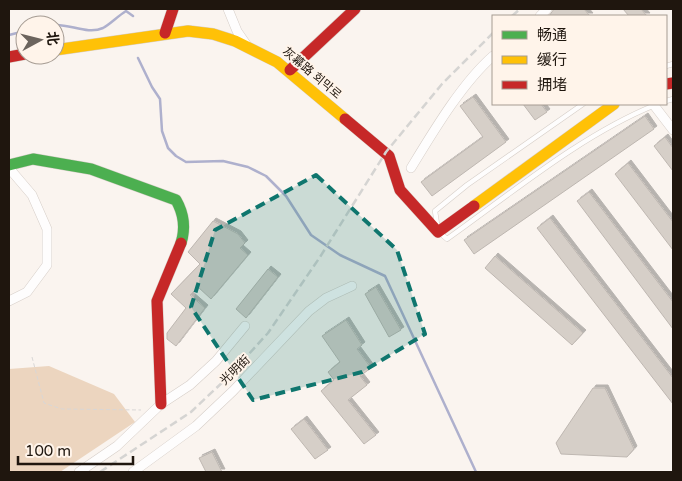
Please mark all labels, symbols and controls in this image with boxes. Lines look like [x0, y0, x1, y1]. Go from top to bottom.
north arrow [15, 15, 65, 65]
legend [492, 15, 667, 105]
text: 畅通 [537, 26, 567, 44]
text: 北 [43, 30, 62, 46]
street label: 灰幕路 회막로 [280, 44, 344, 102]
text: 缓行 [537, 51, 567, 69]
text: 拥堵 [537, 76, 567, 94]
street label: 光明街 [217, 352, 253, 388]
scale bar [18, 434, 132, 466]
text: 100 m [25, 442, 71, 460]

